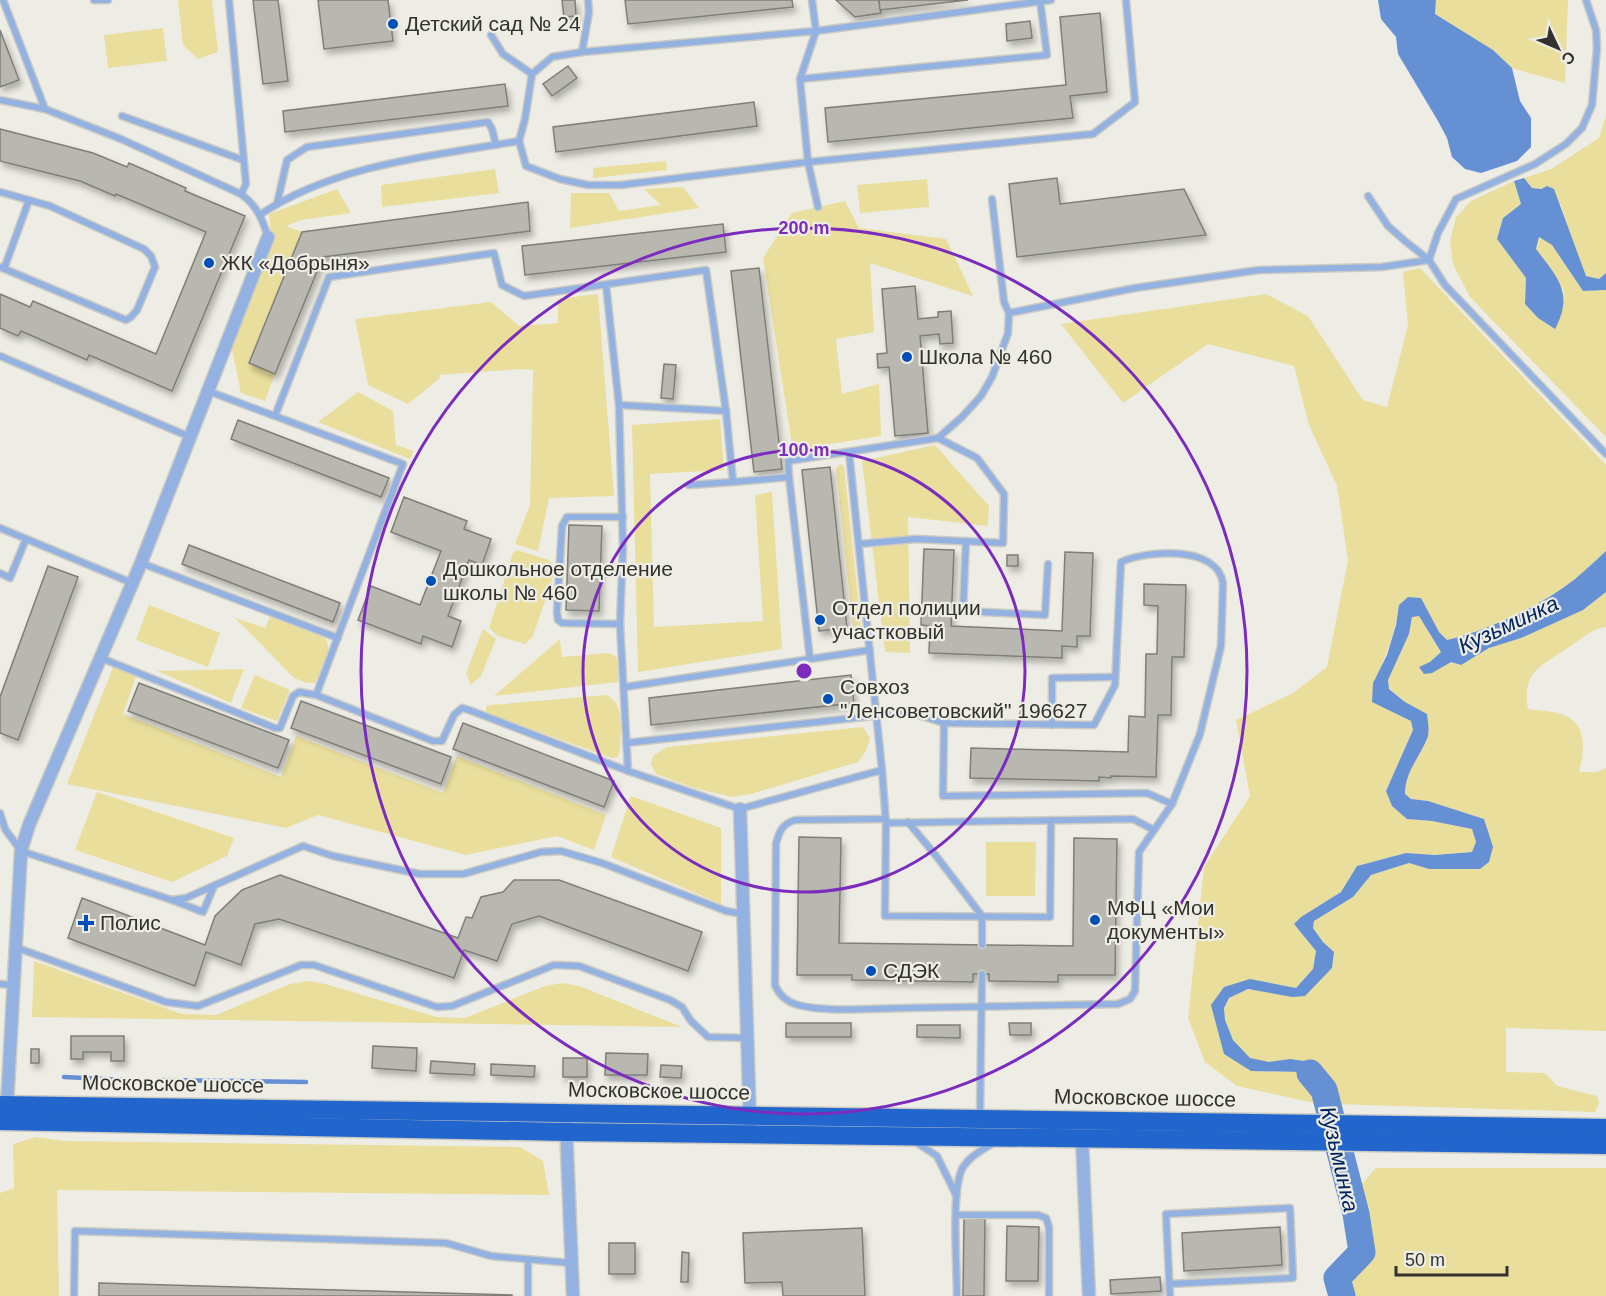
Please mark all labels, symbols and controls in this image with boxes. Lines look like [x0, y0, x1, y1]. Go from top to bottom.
place label: Детский сад № 24 [405, 12, 581, 35]
marker: Детский сад № 24 [386, 17, 400, 31]
north arrow [1528, 18, 1588, 78]
text: С [1558, 48, 1579, 68]
text: 200 m [778, 218, 830, 238]
place label: ЖК «Добрыня» [221, 251, 370, 274]
marker: ЖК «Добрыня» [202, 256, 216, 270]
place label: Школа № 460 [919, 345, 1052, 368]
marker: Школа № 460 [900, 350, 914, 364]
text: 100 m [778, 440, 830, 460]
place label: Дошкольное отделение школы № 460 [443, 557, 673, 604]
marker: Дошкольное отделение школы № 460 [424, 574, 438, 588]
water label: Кузьминка [1454, 590, 1562, 659]
place label: Отдел полиции участковый [832, 596, 981, 643]
marker: Отдел полиции участковый [813, 613, 827, 627]
centre of rings [794, 661, 814, 681]
place label: Совхоз "Ленсоветовский" 196627 [840, 675, 1087, 722]
marker: Совхоз "Ленсоветовский" 196627 [821, 692, 835, 706]
place label: МФЦ «Мои документы» [1107, 896, 1225, 943]
place label: Полис [100, 911, 161, 934]
marker: МФЦ «Мои документы» [1088, 913, 1102, 927]
marker: Полис [77, 914, 95, 932]
place label: СДЭК [883, 959, 940, 982]
marker: СДЭК [864, 964, 878, 978]
street label: Московское шоссе [82, 1070, 264, 1097]
street label: Московское шоссе [568, 1077, 750, 1104]
street label: Московское шоссе [1054, 1084, 1236, 1111]
water label: Кузьминка [1315, 1104, 1364, 1214]
scale bar [1396, 1239, 1507, 1277]
text: 50 m [1405, 1250, 1445, 1270]

